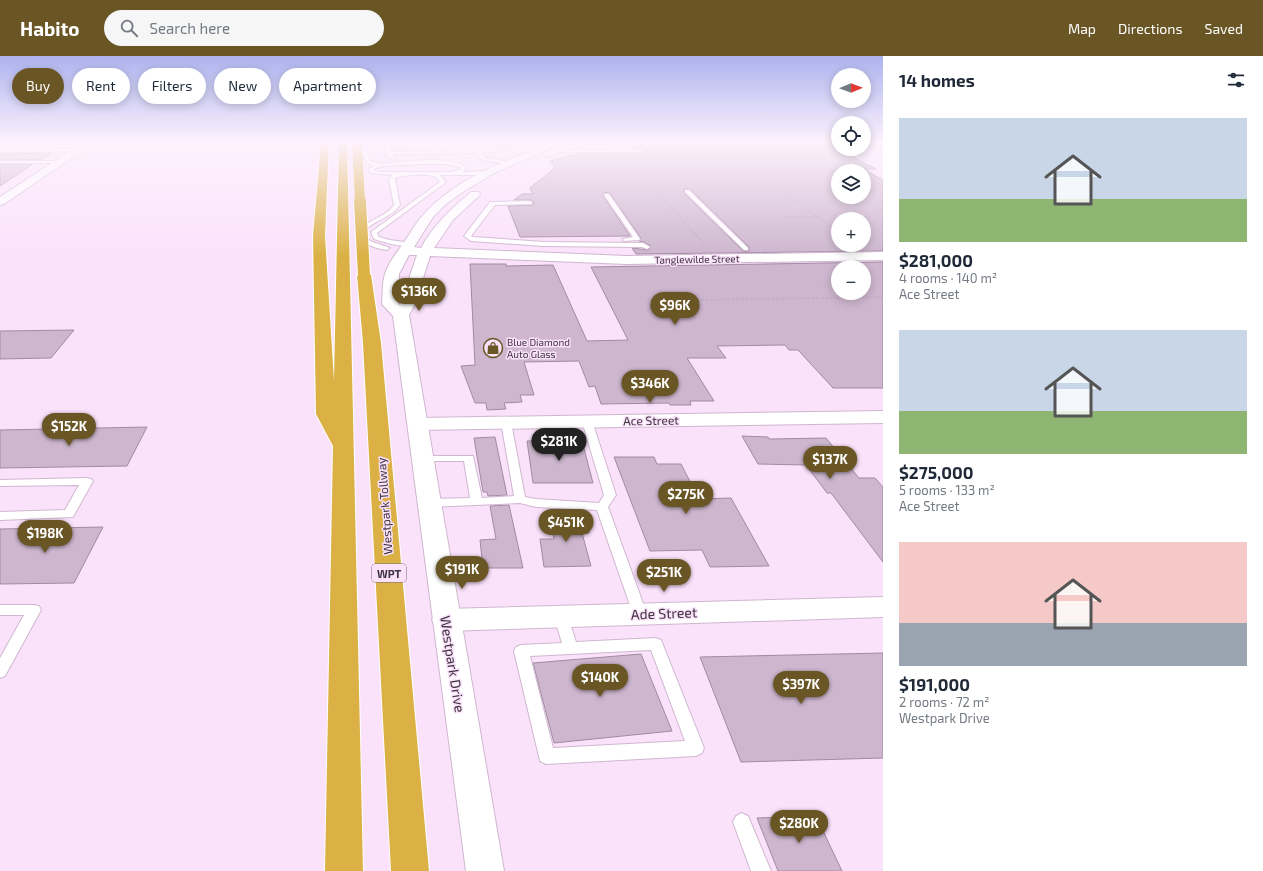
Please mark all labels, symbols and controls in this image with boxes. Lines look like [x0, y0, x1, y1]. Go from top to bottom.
search box [104, 10, 384, 46]
text: Habito [20, 17, 80, 40]
icon: search [118, 17, 140, 39]
text: Search here [150, 19, 230, 37]
text: Map [1068, 20, 1096, 37]
text: Directions [1118, 20, 1183, 37]
text: Saved [1205, 20, 1243, 37]
chip: Buy [12, 68, 64, 104]
chip: Rent [72, 68, 130, 104]
chip: Filters [138, 68, 206, 104]
chip: New [214, 68, 271, 104]
chip: Apartment [279, 68, 376, 104]
north arrow [831, 68, 871, 108]
map controls [831, 68, 871, 300]
icon: filters [1225, 69, 1247, 91]
text: 14 homes [899, 70, 975, 90]
button: locate [831, 116, 871, 156]
icon: home [1037, 144, 1109, 216]
button: layers [831, 164, 871, 204]
button: + [831, 212, 871, 252]
text: $281,000 [899, 250, 973, 270]
street label: Tanglewilde Street [654, 252, 740, 266]
button: − [831, 260, 871, 300]
text: 4 rooms · 140 m² [899, 270, 997, 286]
pin: $136K [391, 278, 447, 312]
text: $136K [401, 283, 437, 299]
text: Ace Street [899, 286, 959, 302]
pin: $96K [651, 292, 699, 326]
text: $96K [659, 297, 691, 313]
place label: Blue Diamond Auto Glass [507, 336, 570, 360]
shop icon: Blue Diamond Auto Glass [482, 337, 504, 359]
icon: home [1037, 356, 1109, 428]
pin: $346K [622, 370, 678, 404]
text: $346K [630, 375, 670, 391]
pin: $152K [41, 413, 97, 447]
street label: Ace Street [623, 413, 679, 427]
text: $152K [51, 418, 87, 434]
pin: $281K [531, 428, 587, 462]
text: $281K [540, 433, 578, 449]
pin: $137K [802, 446, 858, 480]
text: $137K [812, 451, 848, 467]
street label: Westpark Tollway [374, 456, 394, 555]
text: $275,000 [899, 462, 973, 482]
pin: $275K [658, 481, 714, 515]
text: 5 rooms · 133 m² [899, 482, 995, 498]
text: $275K [667, 486, 705, 502]
text: Ace Street [899, 498, 959, 514]
pin: $451K [538, 509, 594, 543]
text: $451K [548, 514, 584, 530]
pin: $198K [17, 520, 73, 554]
text: $198K [26, 525, 64, 541]
pin: $191K [434, 556, 490, 590]
pin: $251K [636, 559, 692, 593]
text: $191K [445, 561, 479, 577]
road number: WPT [372, 564, 406, 582]
text: $251K [646, 564, 682, 580]
icon: home [1037, 568, 1109, 640]
street label: Ade Street [631, 603, 697, 623]
street label: Westpark Drive [437, 614, 469, 714]
pin: $140K [572, 664, 628, 698]
text: $140K [581, 669, 619, 685]
pin: $397K [773, 671, 829, 705]
text: $191,000 [899, 674, 970, 694]
text: $397K [782, 676, 820, 692]
text: 2 rooms · 72 m² [899, 694, 990, 710]
text: Westpark Drive [899, 710, 990, 726]
pin: $280K [771, 810, 827, 844]
text: $280K [779, 815, 819, 831]

